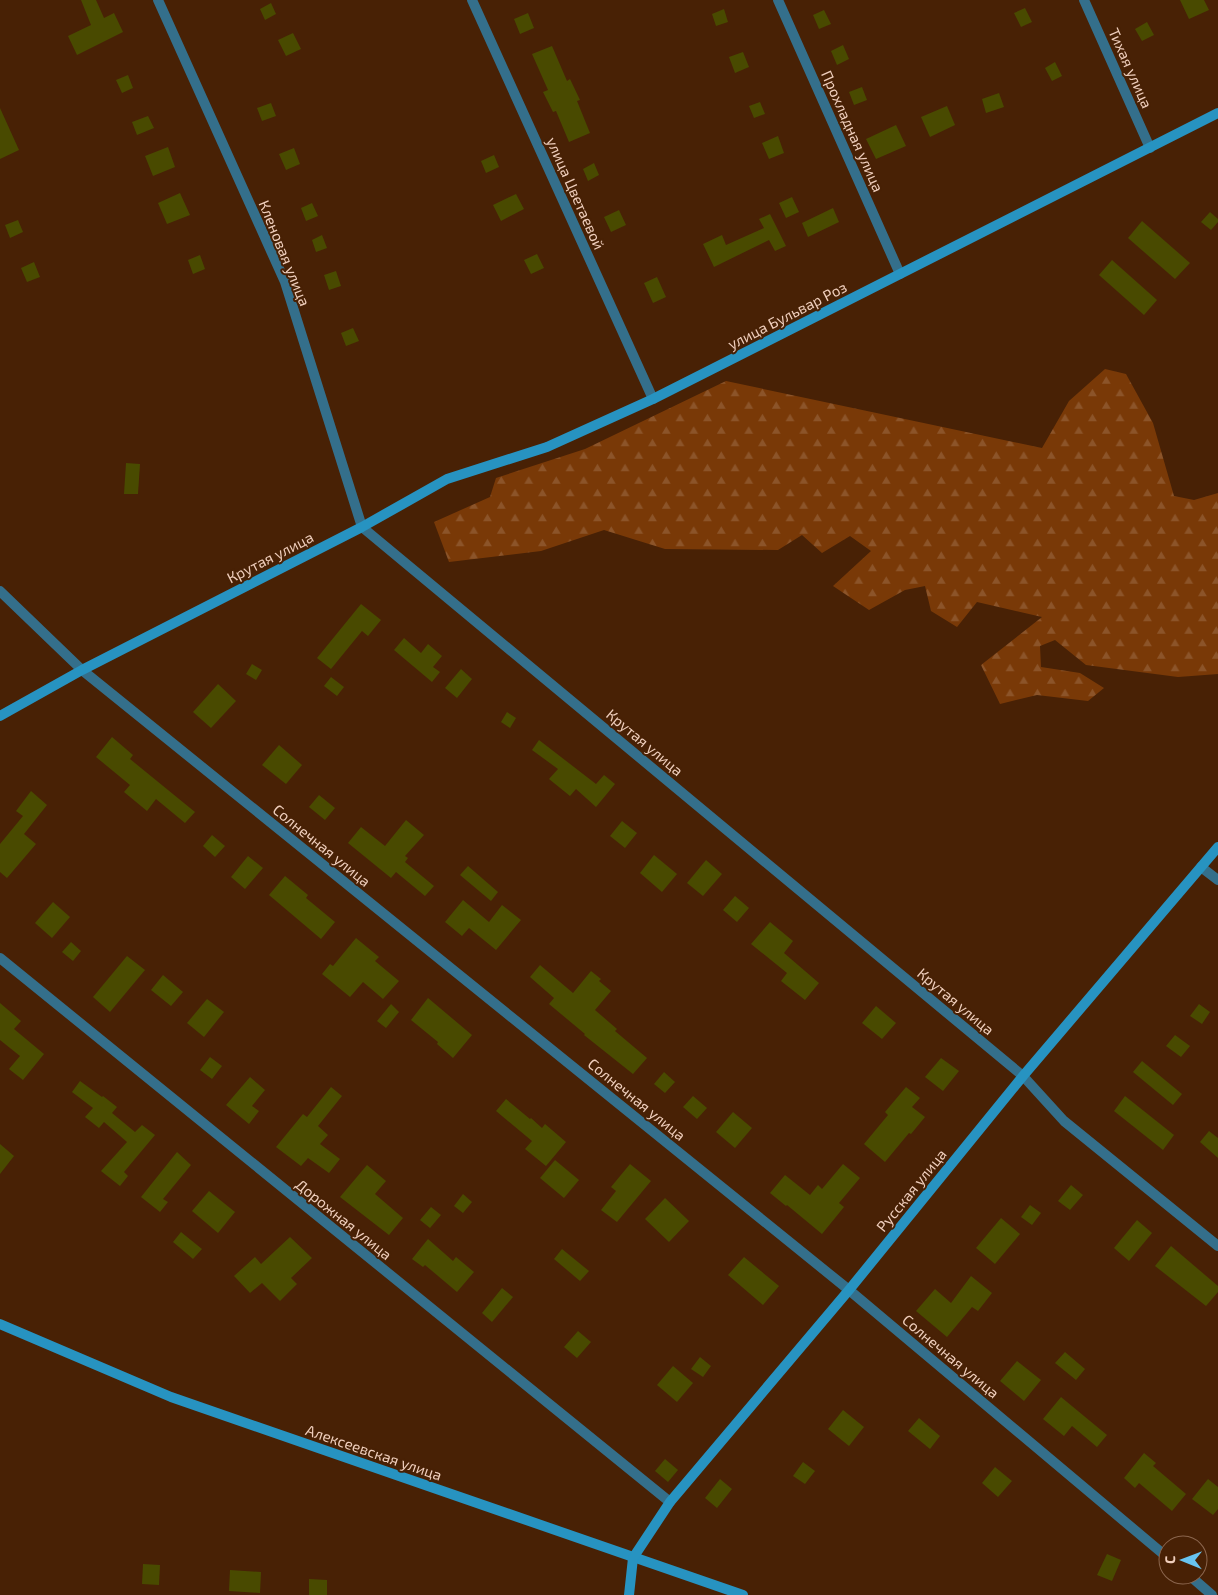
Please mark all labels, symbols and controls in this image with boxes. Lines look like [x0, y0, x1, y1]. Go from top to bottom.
street label: Тихая улица [1104, 25, 1157, 111]
street label: Прохладная улица [817, 67, 888, 195]
street label: улица Цветаевой [542, 134, 609, 252]
street label: Кленовая улица [255, 197, 314, 309]
street label: улица Бульвар Роз [724, 277, 850, 354]
street label: Крутая улица [224, 527, 317, 587]
street label: Крутая улица [602, 705, 687, 780]
street label: Солнечная улица [269, 800, 374, 891]
street label: Крутая улица [913, 964, 998, 1039]
street label: Солнечная улица [584, 1054, 689, 1145]
street label: Русская улица [872, 1145, 951, 1236]
street label: Дорожная улица [292, 1175, 396, 1264]
street label: Солнечная улица [898, 1310, 1003, 1402]
street label: Алексеевская улица [303, 1420, 444, 1485]
north arrow [1158, 1535, 1208, 1585]
text: С [1161, 1555, 1178, 1564]

